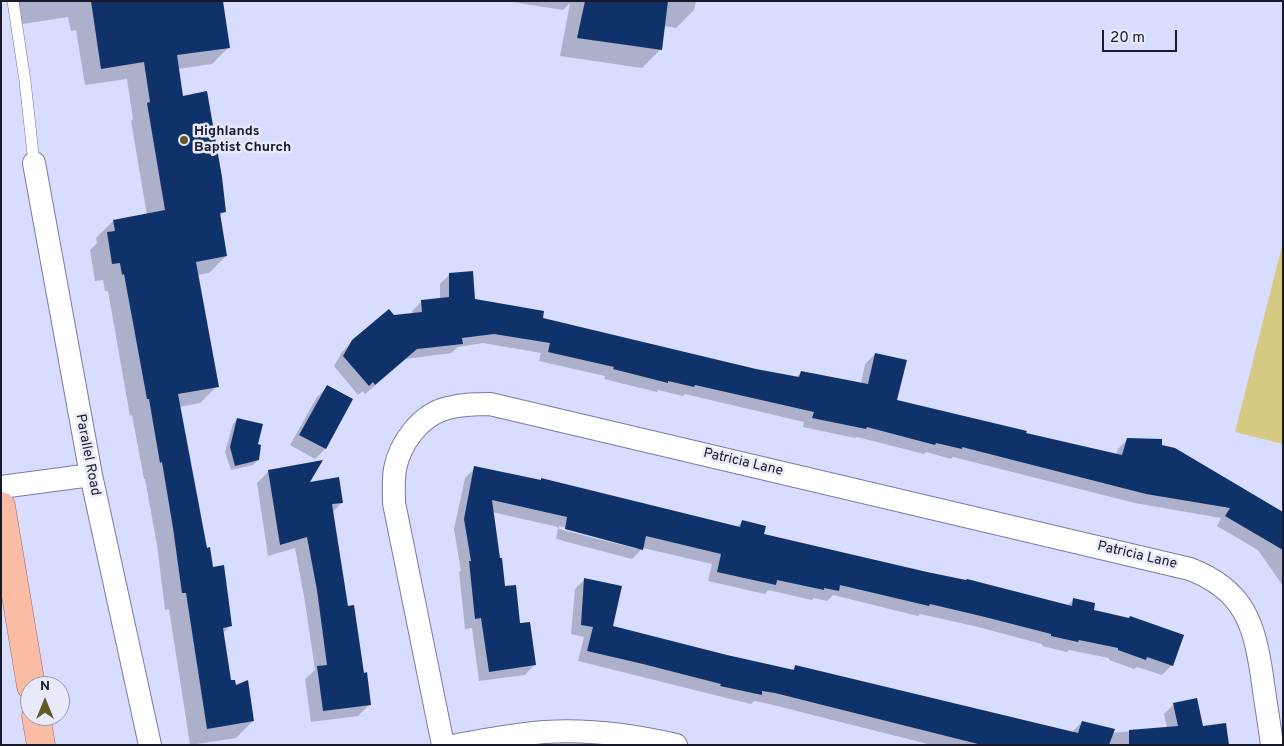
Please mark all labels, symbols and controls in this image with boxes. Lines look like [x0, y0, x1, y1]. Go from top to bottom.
scale bar [1104, 20, 1179, 52]
text: 20 m [1110, 29, 1145, 48]
place label: Highlands Baptist Church [194, 124, 291, 156]
marker: Highlands Baptist Church [178, 134, 190, 146]
street label: Parallel Road [71, 413, 103, 497]
street label: Patricia Lane [701, 446, 785, 480]
street label: Patricia Lane [1095, 539, 1179, 573]
north arrow [20, 676, 70, 726]
text: N [40, 678, 50, 695]

